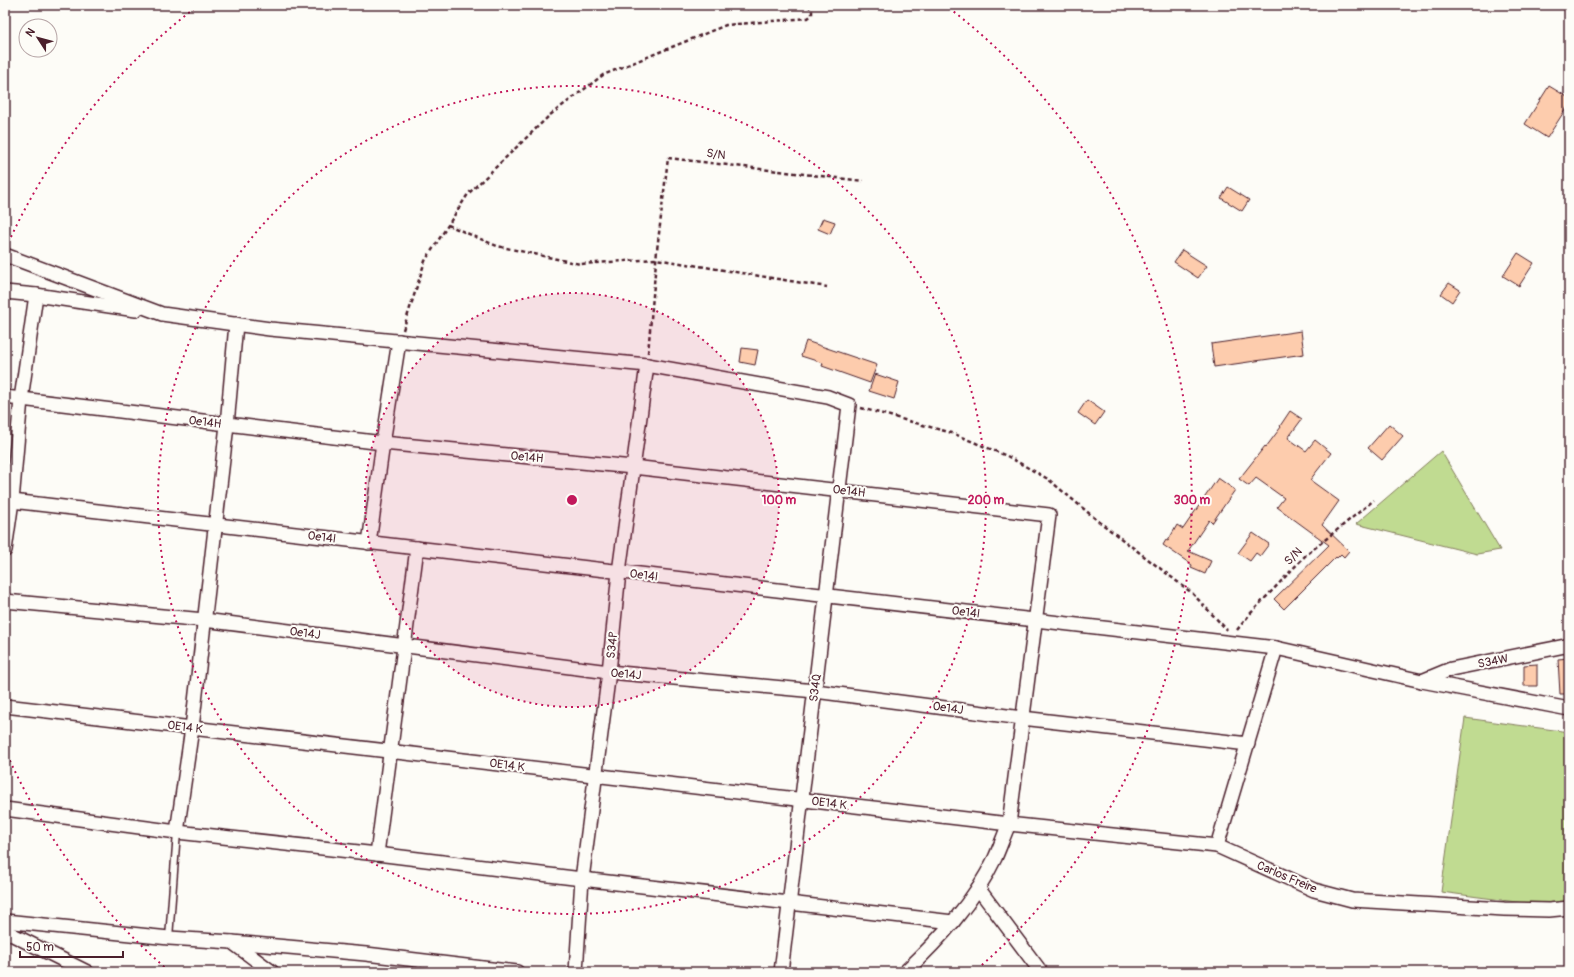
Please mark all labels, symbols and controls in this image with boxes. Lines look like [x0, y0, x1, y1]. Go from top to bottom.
north arrow [18, 18, 58, 58]
text: N [23, 25, 38, 39]
street label: S/N [705, 146, 726, 163]
street label: Oe14H [188, 413, 223, 432]
street label: Oe14H [510, 449, 544, 466]
street label: Oe14H [832, 482, 867, 501]
centre of rings [565, 493, 579, 507]
text: 100 m [762, 493, 797, 508]
text: 200 m [968, 493, 1005, 508]
text: 300 m [1174, 493, 1211, 508]
street label: Oe14I [307, 528, 337, 547]
street label: S/N [1281, 544, 1306, 569]
street label: Oe14I [629, 566, 659, 585]
street label: Oe14I [951, 603, 981, 622]
street label: Oe14J [289, 624, 321, 643]
street label: S34P [604, 630, 621, 659]
street label: S34W [1476, 651, 1510, 672]
street label: Oe14J [610, 666, 642, 683]
street label: S34Q [806, 673, 825, 703]
street label: Oe14J [932, 699, 965, 718]
street label: OE14 K [166, 718, 203, 737]
street label: OE14 K [488, 756, 525, 775]
street label: OE14 K [810, 794, 847, 813]
street label: Carlos Freire [1254, 858, 1319, 897]
scale bar [20, 933, 123, 959]
text: 50 m [26, 940, 54, 955]

